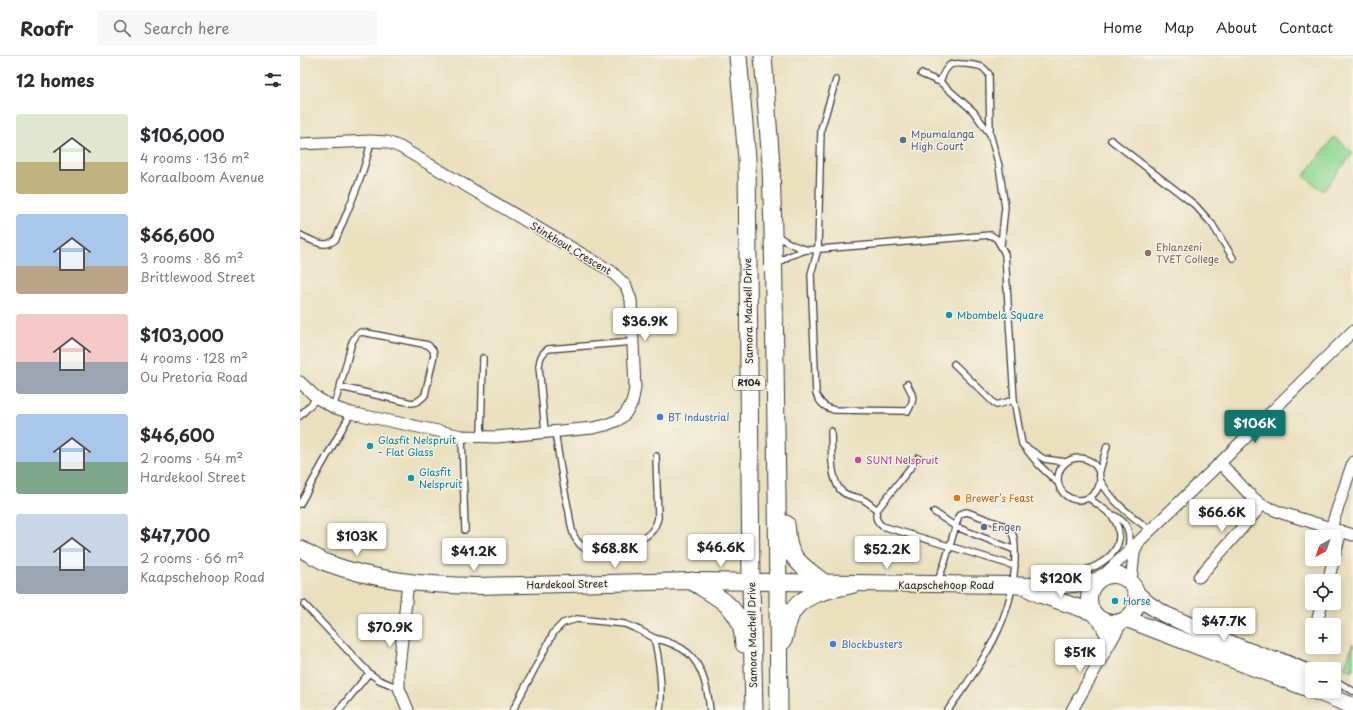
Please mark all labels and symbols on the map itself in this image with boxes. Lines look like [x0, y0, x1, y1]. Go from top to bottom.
place label: Mpumalanga High Court [911, 126, 975, 153]
marker: Mpumalanga High Court [898, 135, 908, 145]
street label: Stinkhout Crescent [528, 217, 615, 278]
place label: Ehlanzeni TVET College [1156, 239, 1220, 266]
marker: Ehlanzeni TVET College [1143, 248, 1153, 258]
street label: Samora Machell Drive [739, 258, 756, 364]
place label: Mbombela Square [957, 307, 1044, 322]
pin: $36.9K [612, 308, 678, 342]
marker: Mbombela Square [944, 310, 954, 320]
road number: R104 [733, 376, 765, 390]
place label: BT Industrial [668, 409, 730, 424]
pin: $106K [1227, 410, 1283, 444]
marker: BT Industrial [655, 412, 665, 422]
place label: Glasfit Nelspruit - Flat Glass [378, 432, 456, 459]
marker: Glasfit Nelspruit - Flat Glass [365, 441, 375, 451]
place label: SUN1 Nelspruit [866, 452, 938, 467]
marker: SUN1 Nelspruit [853, 455, 863, 465]
place label: Glasfit Nelspruit [419, 464, 462, 491]
marker: Glasfit Nelspruit [406, 473, 416, 483]
place label: Brewer's Feast [965, 490, 1034, 505]
marker: Brewer's Feast [952, 493, 962, 503]
pin: $66.6K [1189, 499, 1255, 533]
place label: Engen [992, 519, 1021, 534]
marker: Engen [979, 522, 989, 532]
pin: $103K [329, 523, 385, 557]
north arrow [1305, 530, 1341, 566]
pin: $46.6K [688, 534, 754, 568]
pin: $68.8K [582, 535, 648, 569]
pin: $52.2K [854, 536, 920, 570]
pin: $41.2K [441, 538, 507, 572]
pin: $120K [1033, 565, 1089, 599]
street label: Hardekool Street [526, 575, 608, 592]
street label: Kaapschehoop Road [898, 577, 994, 592]
street label: Samora Machell Drive [743, 582, 760, 688]
place label: Horse [1123, 593, 1151, 608]
marker: Horse [1110, 596, 1120, 606]
pin: $47.7K [1191, 608, 1257, 642]
pin: $70.9K [357, 614, 423, 648]
place label: Blockbusters [841, 636, 903, 651]
marker: Blockbusters [828, 639, 838, 649]
pin: $51K [1056, 639, 1104, 673]

